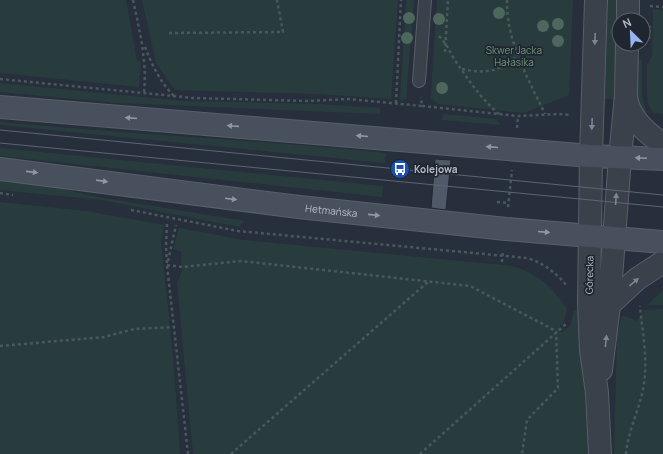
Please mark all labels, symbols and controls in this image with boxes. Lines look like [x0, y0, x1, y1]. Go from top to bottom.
north arrow [611, 12, 651, 52]
text: N [620, 14, 633, 31]
one-way arrow [592, 33, 598, 46]
park label: Skwer Jacka Hałasika [486, 43, 542, 69]
one-way arrow [125, 115, 137, 121]
one-way arrow [589, 118, 595, 131]
one-way arrow [227, 123, 239, 129]
one-way arrow [356, 133, 368, 140]
one-way arrow [486, 144, 498, 151]
one-way arrow [635, 155, 647, 162]
bus stop icon: Kolejowa [389, 158, 411, 180]
place label: Kolejowa [414, 162, 458, 176]
one-way arrow [26, 169, 38, 175]
one-way arrow [96, 178, 109, 184]
one-way arrow [613, 193, 620, 205]
one-way arrow [225, 196, 237, 203]
street label: Hetmańska [305, 201, 358, 220]
one-way arrow [368, 212, 380, 218]
one-way arrow [538, 229, 550, 235]
street label: Górecka [582, 256, 596, 294]
one-way arrow [629, 277, 640, 286]
one-way arrow [602, 335, 609, 347]

